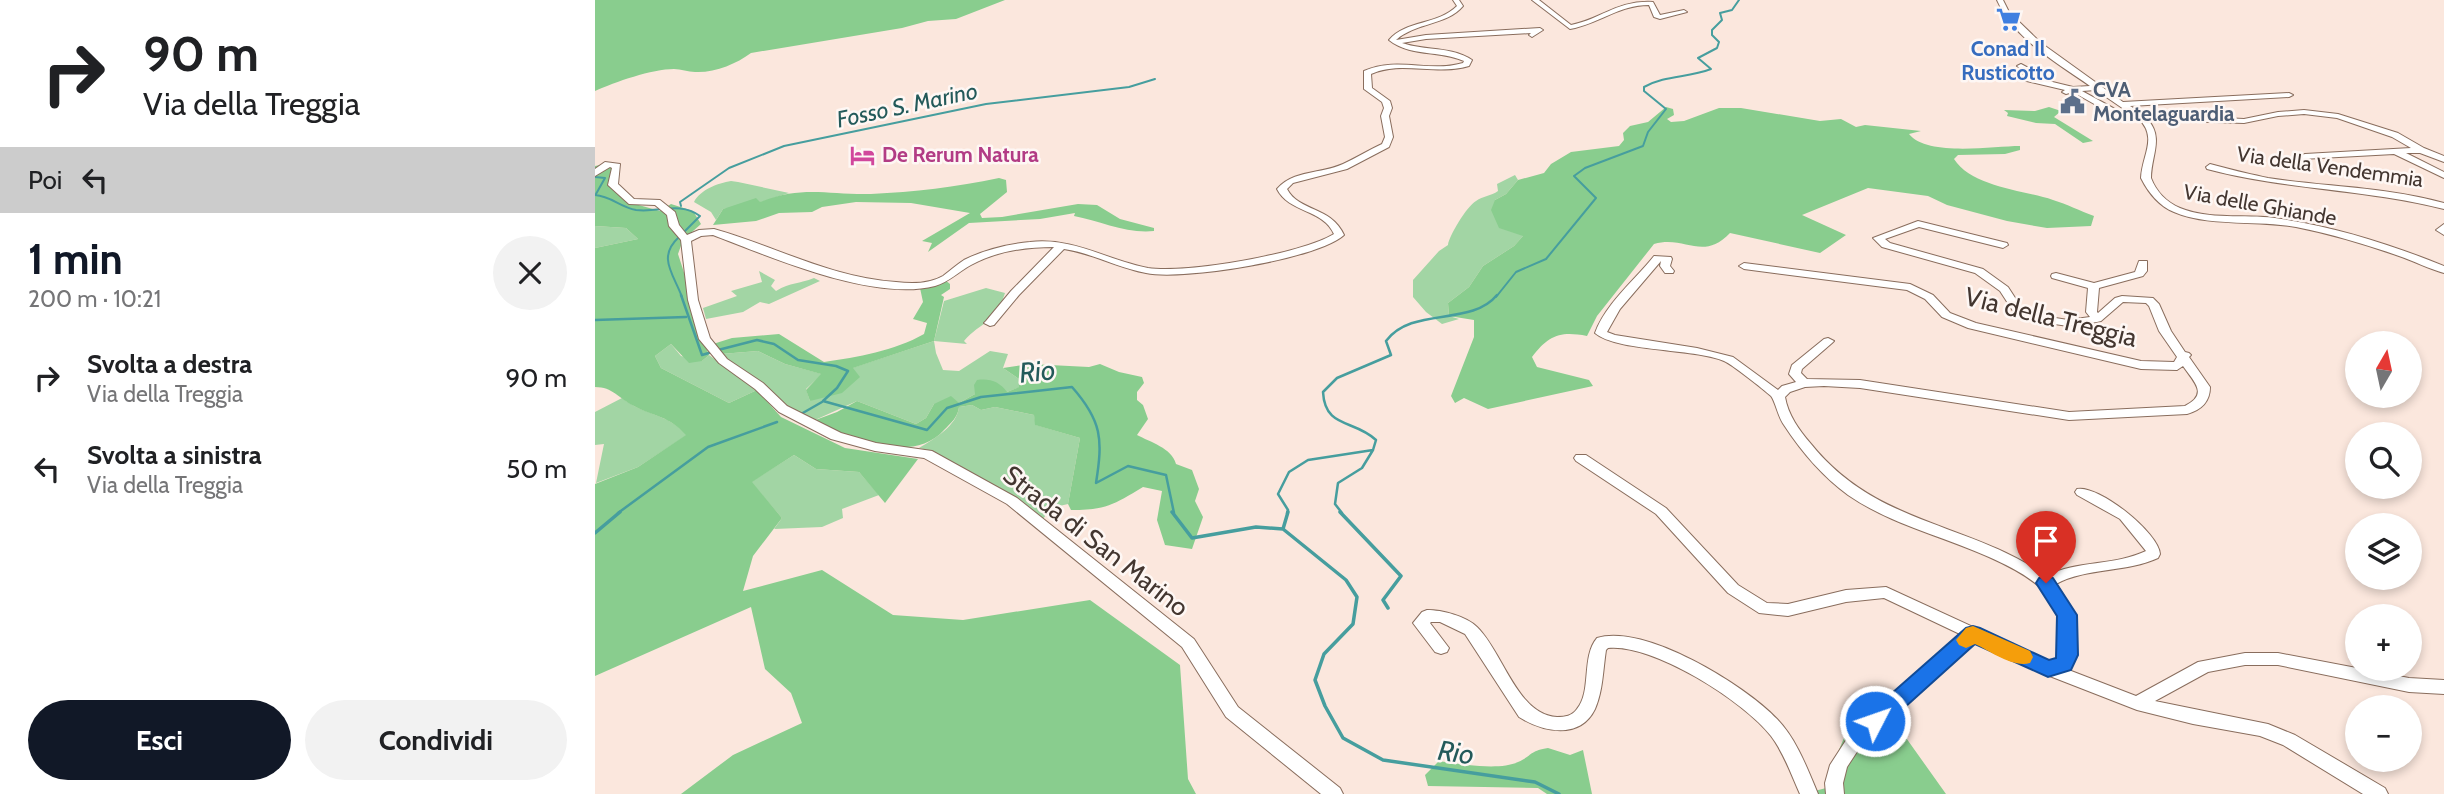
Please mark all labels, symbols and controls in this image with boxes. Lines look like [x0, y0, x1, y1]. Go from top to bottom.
supermarket icon: Conad Il Rusticotto [1994, 6, 2022, 34]
text: 90 m [143, 24, 259, 83]
icon: right [28, 28, 119, 119]
place label: Conad Il Rusticotto [1961, 36, 2055, 85]
water label: Fosso S. Marino [834, 76, 980, 134]
place label: CVA Montelaguardia [2093, 77, 2235, 126]
text: Via della Treggia [143, 84, 360, 123]
public building icon: CVA Montelaguardia [2059, 88, 2087, 116]
hotel icon: De Rerum Natura [848, 141, 876, 169]
street label: Via della Vendemmia [2235, 141, 2425, 192]
place label: De Rerum Natura [882, 142, 1039, 167]
icon: left [76, 161, 114, 199]
text: Poi [28, 164, 62, 196]
street label: Via delle Ghiande [2182, 179, 2339, 230]
text: 1 min [28, 233, 123, 285]
button: close [493, 236, 567, 310]
street label: Via della Treggia [1962, 280, 2141, 354]
text: 200 m · 10:21 [28, 285, 161, 313]
north arrow [2345, 331, 2422, 408]
map controls [2345, 331, 2422, 772]
text: Svolta a destra [87, 348, 252, 380]
water label: Rio [1017, 352, 1057, 390]
icon: right [28, 359, 66, 397]
text: 90 m [505, 362, 567, 394]
text: Via della Treggia [87, 380, 243, 408]
button: search [2345, 422, 2422, 499]
text: Svolta a sinistra [87, 439, 262, 471]
icon: left [28, 450, 66, 488]
text: 50 m [506, 453, 567, 485]
street label: Strada di San Marino [997, 459, 1195, 623]
text: Via della Treggia [87, 471, 243, 499]
pin [2016, 511, 2076, 583]
button: layers [2345, 513, 2422, 590]
icon: arrive [2027, 522, 2065, 560]
button: + [2345, 604, 2422, 681]
position arrow [1838, 684, 1912, 758]
button: − [2345, 695, 2422, 772]
button: Esci [28, 700, 291, 780]
button: Condividi [305, 700, 567, 780]
water label: Rio [1436, 733, 1476, 771]

